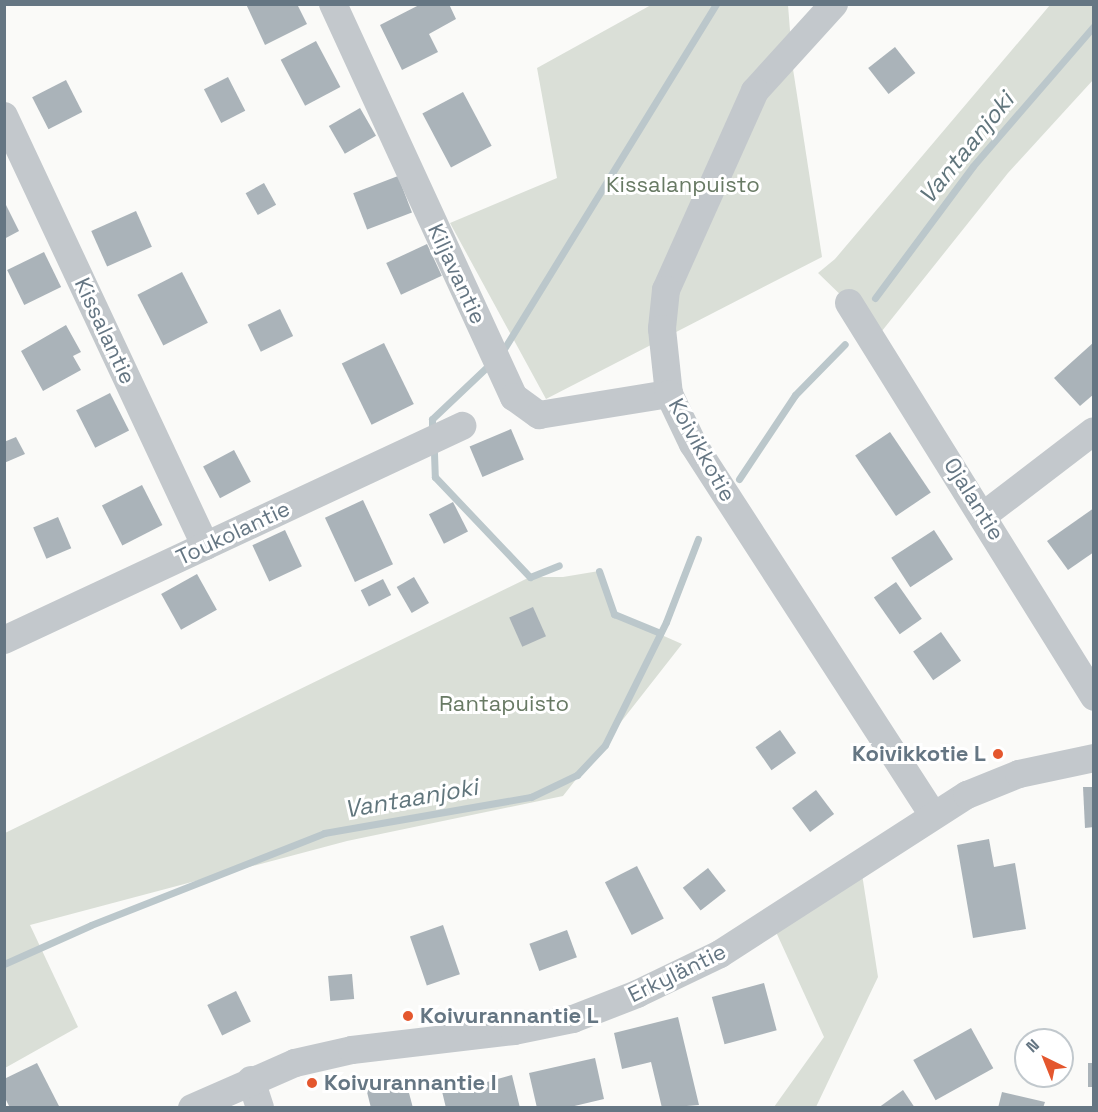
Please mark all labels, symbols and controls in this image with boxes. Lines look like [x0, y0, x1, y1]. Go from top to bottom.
water label: Vantaanjoki [912, 86, 1020, 210]
park label: Kissalanpuisto [606, 172, 760, 198]
street label: Kiljavantie [422, 220, 492, 328]
street label: Kissalantie [69, 274, 141, 388]
street label: Koivikkotie [663, 394, 741, 506]
street label: Ojalantie [938, 453, 1010, 545]
street label: Toukolantie [172, 495, 294, 571]
park label: Rantapuisto [439, 691, 569, 717]
place label: Koivikkotie L [852, 741, 986, 767]
marker: Koivikkotie L [991, 747, 1005, 761]
water label: Vantaanjoki [342, 772, 480, 824]
street label: Erkyläntie [624, 938, 730, 1008]
place label: Koivurannantie L [420, 1003, 599, 1029]
marker: Koivurannantie L [401, 1009, 415, 1023]
north arrow [1014, 1028, 1074, 1088]
text: N [1022, 1035, 1044, 1057]
place label: Koivurannantie I [324, 1070, 497, 1096]
marker: Koivurannantie I [305, 1076, 319, 1090]

